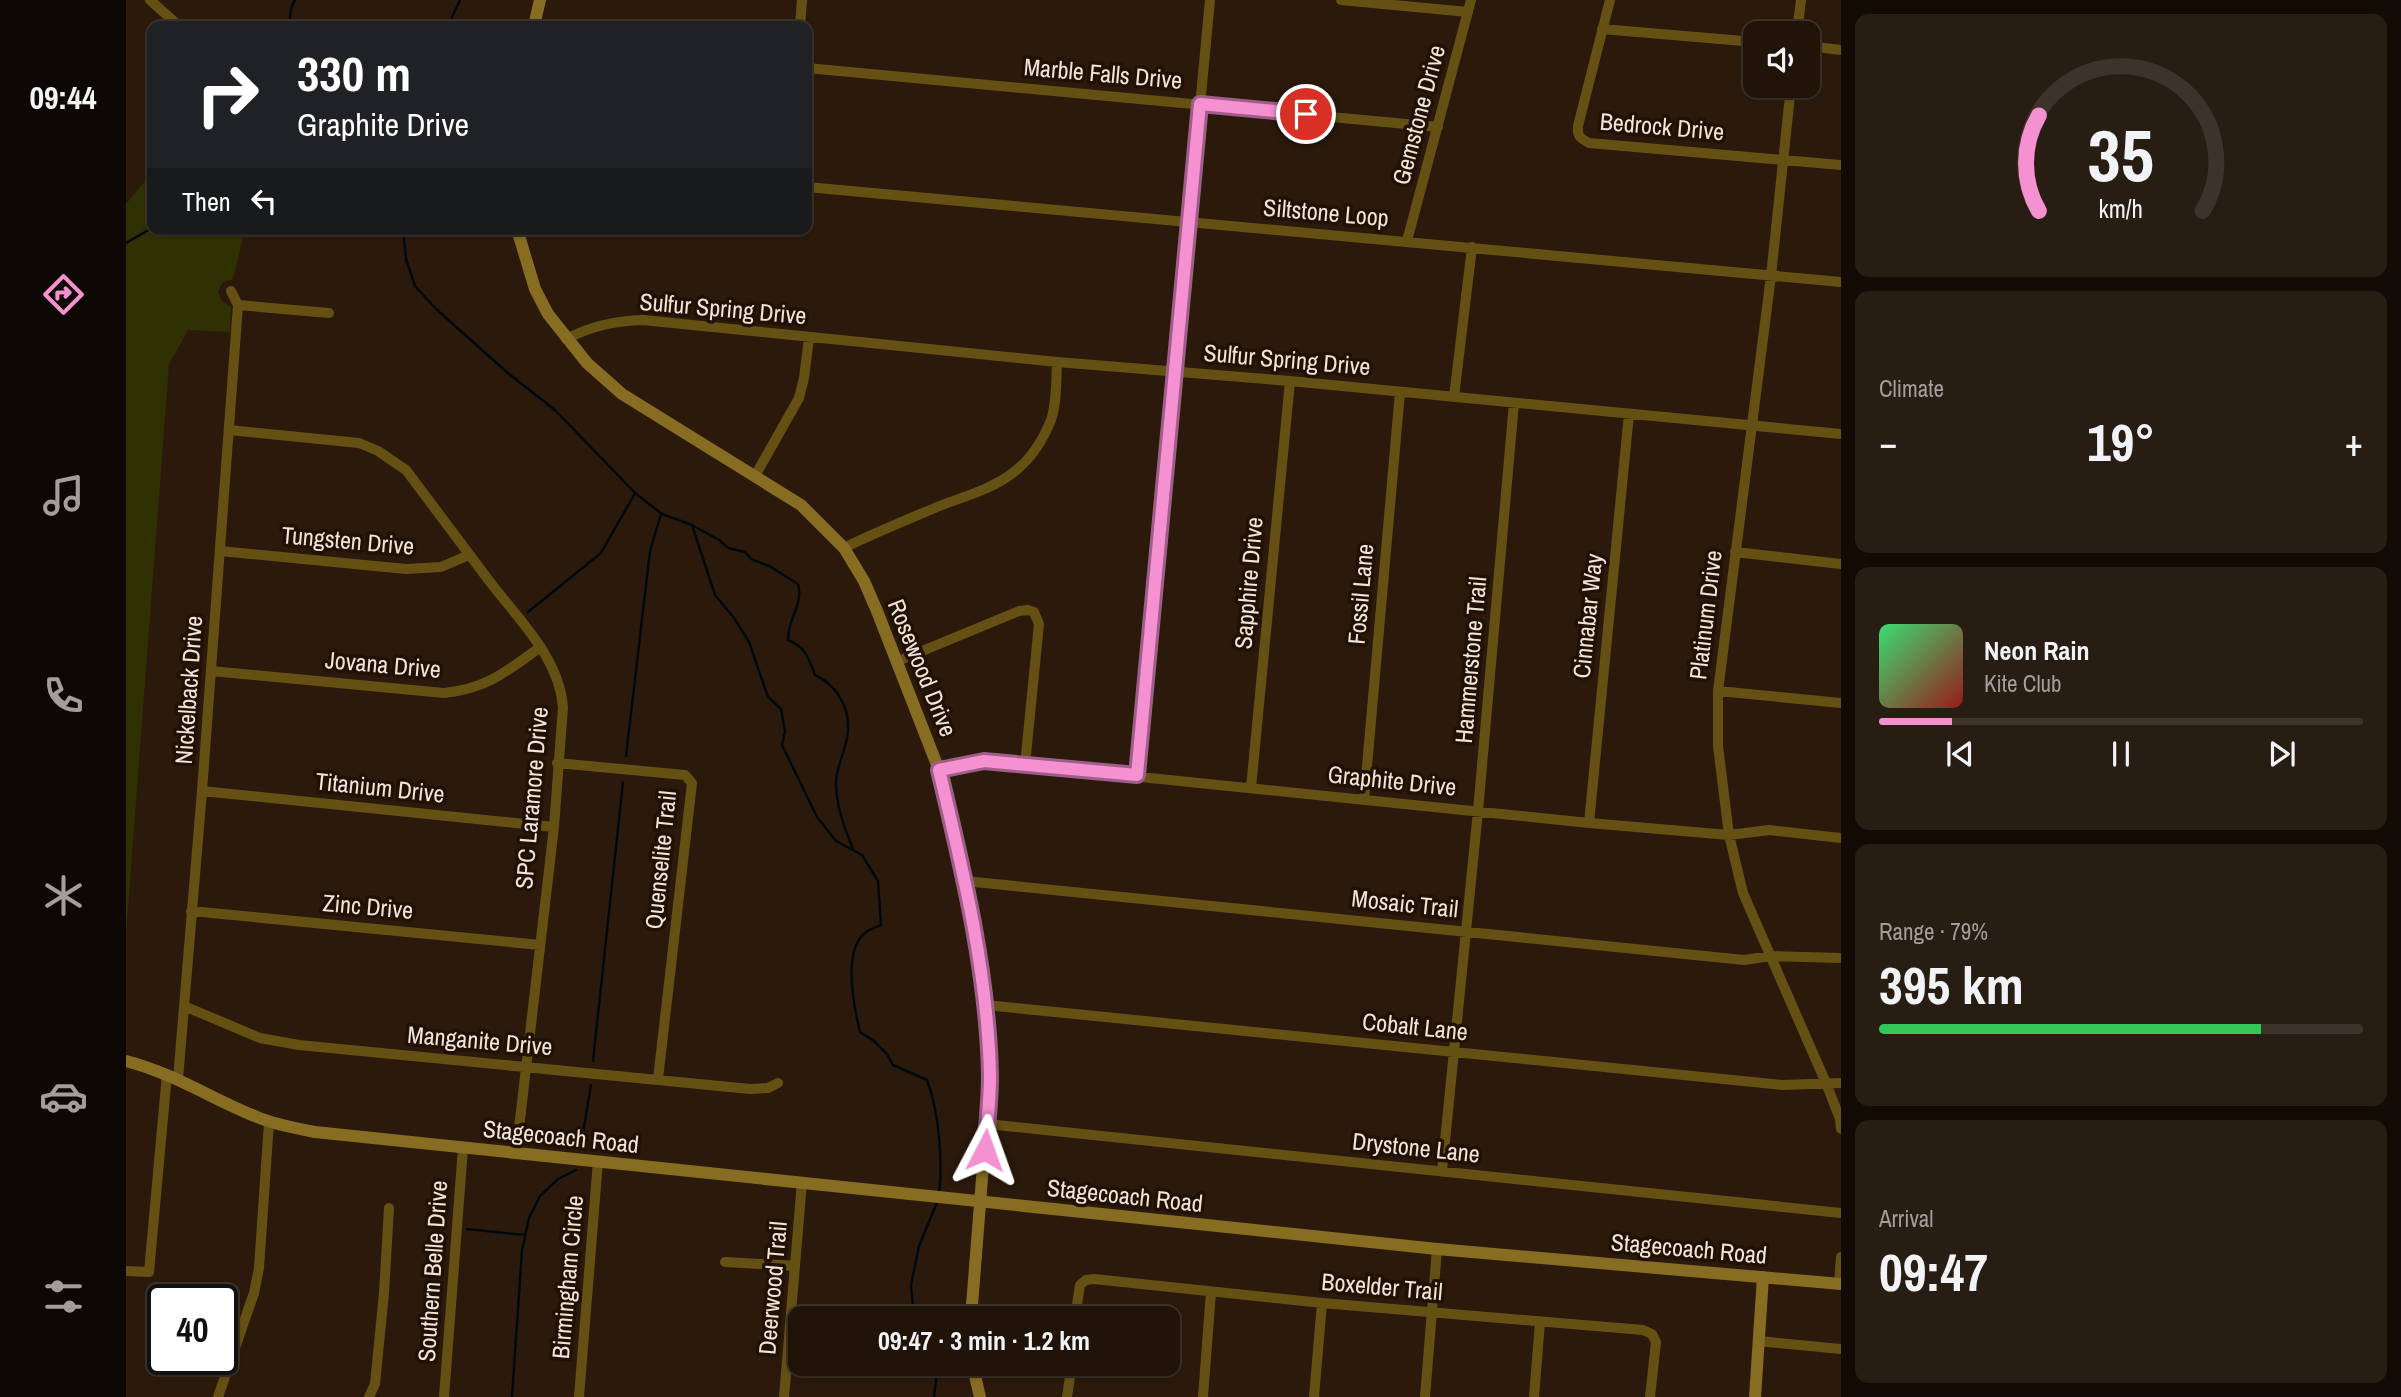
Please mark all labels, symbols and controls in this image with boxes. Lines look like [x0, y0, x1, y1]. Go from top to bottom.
map controls [1743, 21, 1820, 98]
button: sound [1743, 21, 1820, 98]
text: 330 m [297, 40, 411, 106]
street label: Gemstone Drive [1384, 41, 1452, 188]
icon: right [182, 49, 273, 140]
street label: Marble Falls Drive [1023, 50, 1184, 96]
text: 09:44 [29, 76, 97, 119]
pin [1276, 84, 1336, 144]
icon: arrive [1287, 95, 1325, 133]
text: Graphite Drive [297, 103, 469, 146]
street label: Bedrock Drive [1599, 105, 1726, 147]
text: 35 [2088, 107, 2154, 205]
icon: left [245, 182, 283, 220]
text: Then [182, 184, 231, 219]
street label: Siltstone Loop [1262, 191, 1390, 233]
text: km/h [2099, 192, 2143, 226]
icon: directions [39, 270, 88, 319]
street label: Sulfur Spring Drive [638, 285, 808, 331]
street label: Sulfur Spring Drive [1202, 336, 1372, 382]
text: Climate [1879, 373, 1944, 404]
text: 19° [2087, 407, 2155, 477]
text: − [1879, 417, 1897, 468]
text: + [2345, 417, 2363, 468]
icon: music [39, 471, 88, 520]
street label: Sapphire Drive [1226, 516, 1270, 650]
street label: Tungsten Drive [281, 518, 416, 562]
street label: Fossil Lane [1340, 542, 1380, 646]
street label: Platinum Drive [1681, 548, 1729, 681]
street label: Cinnabar Way [1565, 552, 1609, 680]
street label: Hammerstone Trail [1447, 575, 1493, 745]
street label: Rosewood Drive [881, 594, 965, 741]
street label: Nickelback Drive [167, 615, 209, 765]
text: Neon Rain [1984, 633, 2089, 668]
street label: Jovana Drive [324, 643, 442, 685]
text: Kite Club [1984, 668, 2062, 699]
icon: phone [39, 671, 88, 720]
street label: SPC Laramore Drive [507, 706, 555, 890]
icon: previous [1941, 735, 1979, 773]
icon: pause [2102, 735, 2140, 773]
icon: next [2263, 735, 2301, 773]
street label: Graphite Drive [1326, 757, 1458, 803]
street label: Titanium Drive [314, 764, 446, 810]
street label: Quenselite Trail [637, 789, 683, 931]
icon: climate [39, 871, 88, 920]
street label: Mosaic Trail [1350, 881, 1460, 925]
street label: Zinc Drive [321, 886, 415, 926]
text: Range · 79% [1879, 916, 1988, 947]
text: 395 km [1879, 950, 2024, 1020]
street label: Cobalt Lane [1361, 1005, 1470, 1047]
street label: Manganite Drive [406, 1018, 554, 1062]
icon: car [39, 1072, 88, 1121]
street label: Stagecoach Road [482, 1112, 641, 1160]
position arrow [948, 1113, 1022, 1187]
street label: Drystone Lane [1351, 1124, 1481, 1170]
street label: Stagecoach Road [1046, 1171, 1205, 1219]
street label: Southern Belle Drive [410, 1179, 454, 1363]
street label: Birmingham Circle [544, 1194, 590, 1360]
text: Arrival [1879, 1203, 1934, 1234]
street label: Deerwood Trail [750, 1220, 794, 1356]
street label: Stagecoach Road [1610, 1225, 1768, 1271]
text: 09:47 [1879, 1237, 1988, 1307]
street label: Boxelder Trail [1320, 1265, 1444, 1307]
icon: filters [39, 1272, 88, 1321]
speed limit sign: 40 [147, 1284, 238, 1375]
text: 09:47 · 3 min · 1.2 km [878, 1323, 1090, 1358]

